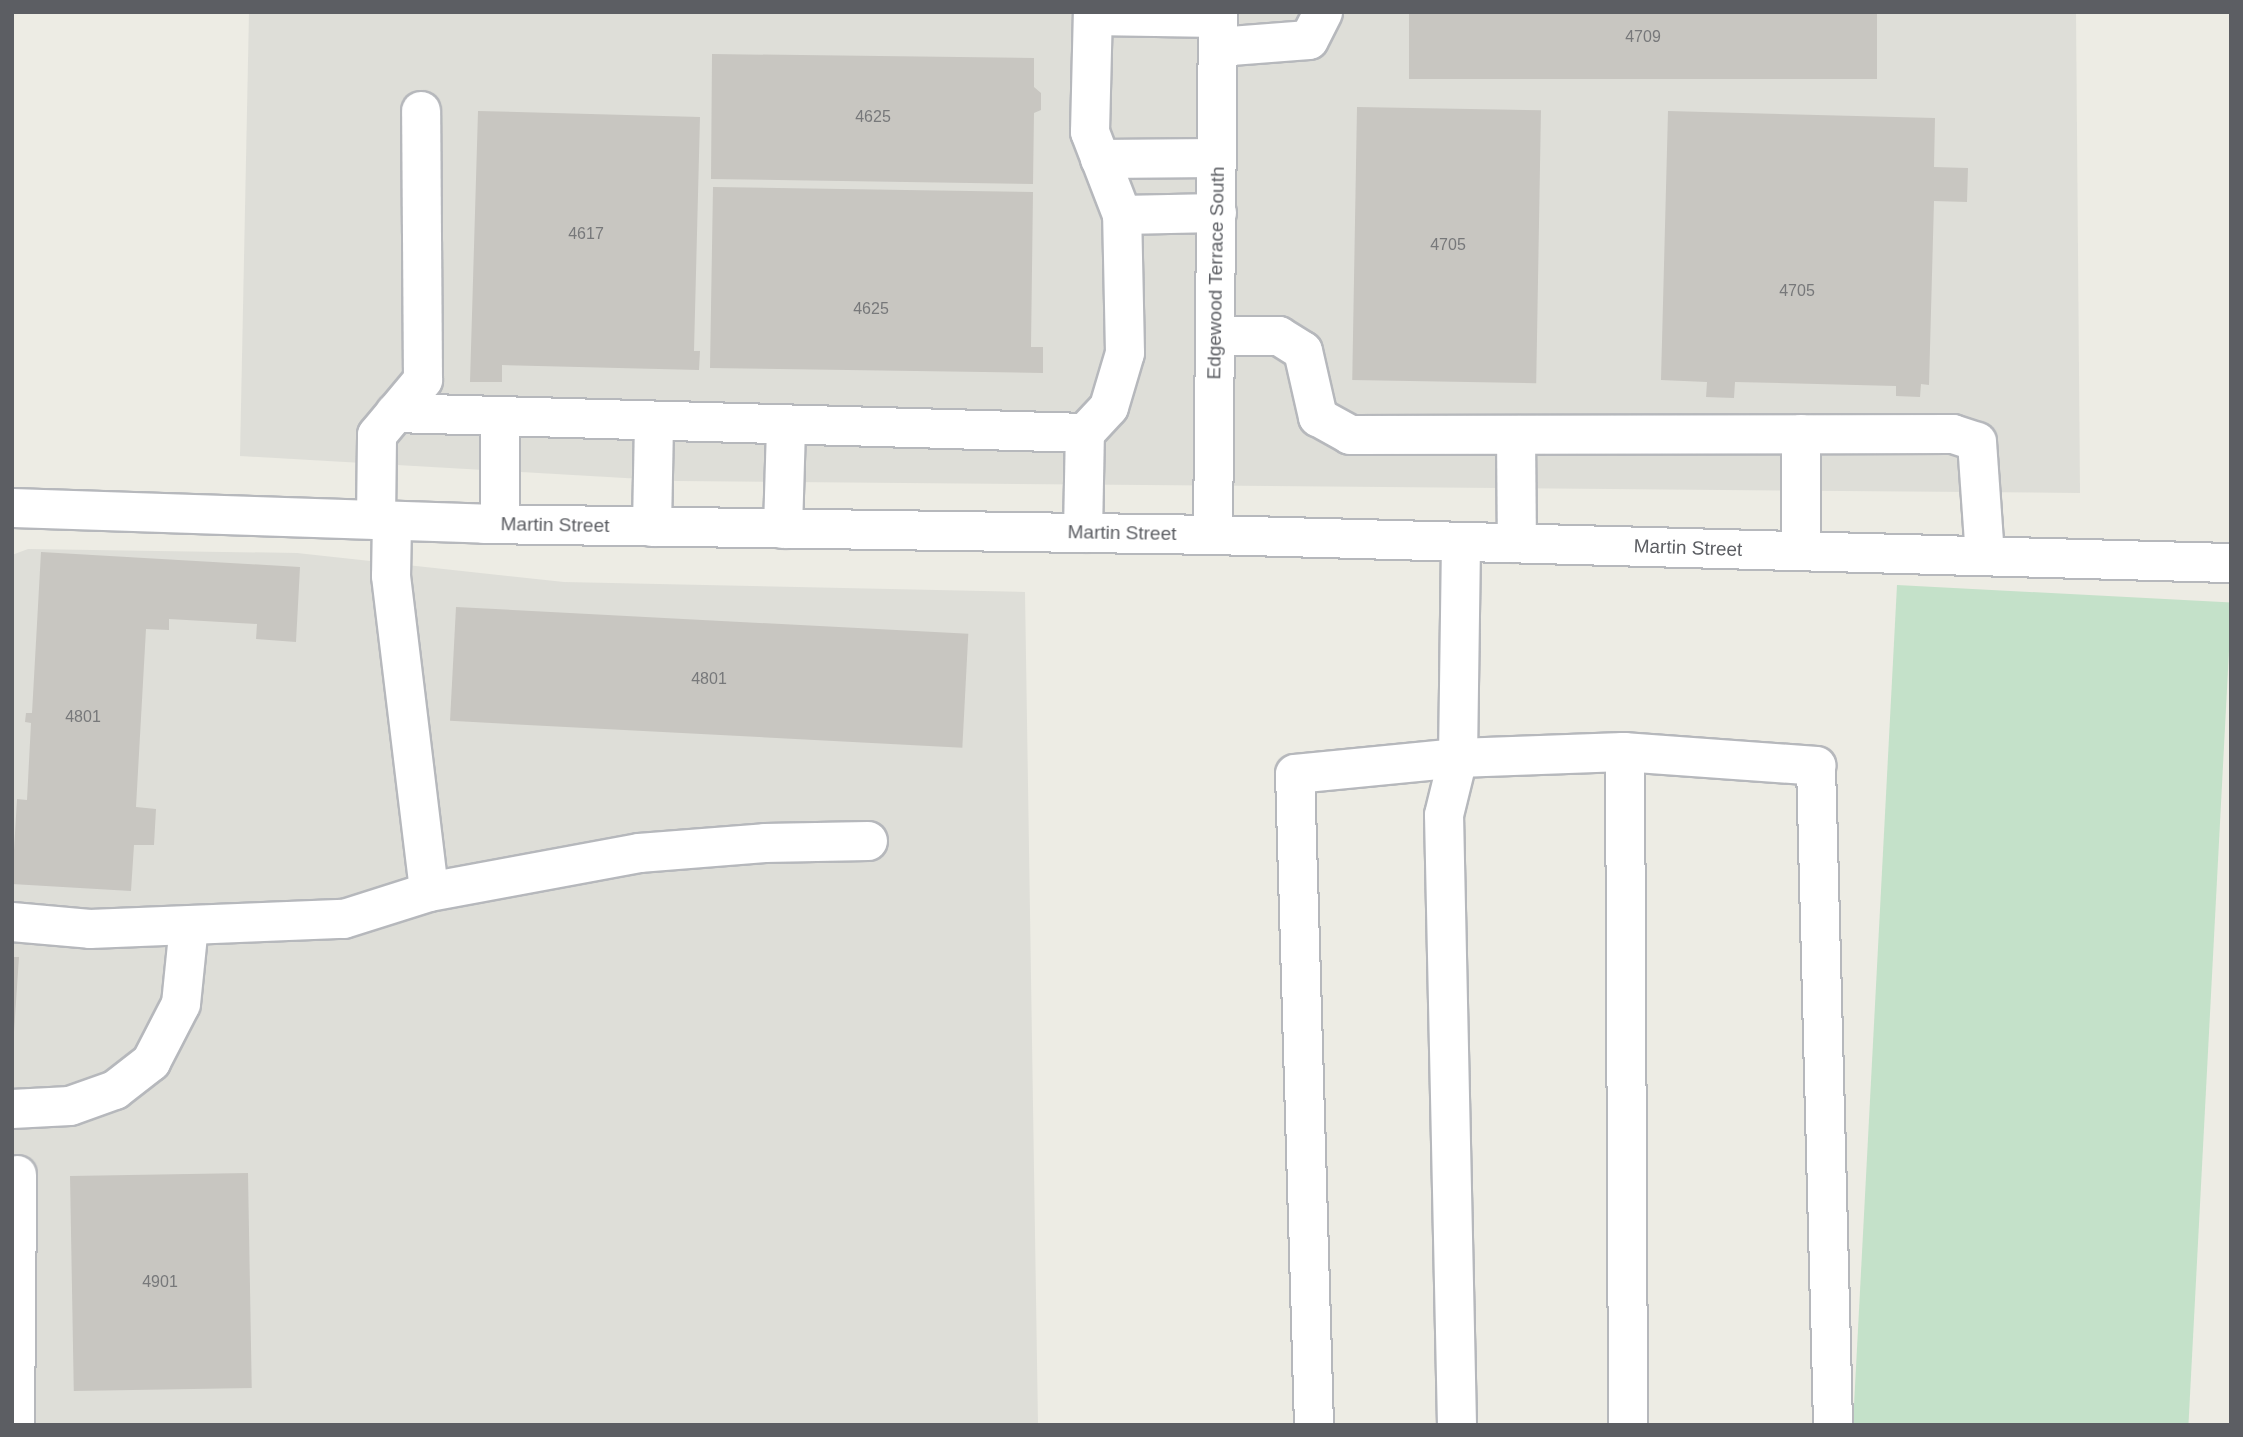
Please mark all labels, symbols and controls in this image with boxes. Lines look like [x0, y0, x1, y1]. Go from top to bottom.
house number: 4709 [1625, 27, 1661, 47]
house number: 4625 [855, 107, 891, 127]
street label: Edgewood Terrace South [1203, 166, 1229, 380]
house number: 4617 [568, 224, 604, 244]
house number: 4705 [1430, 235, 1466, 255]
house number: 4705 [1779, 281, 1815, 301]
house number: 4625 [853, 299, 889, 319]
street label: Martin Street [500, 513, 610, 537]
street label: Martin Street [1067, 521, 1177, 545]
street label: Martin Street [1633, 535, 1743, 561]
house number: 4801 [691, 669, 727, 689]
house number: 4801 [65, 707, 101, 727]
house number: 4901 [142, 1272, 178, 1292]

